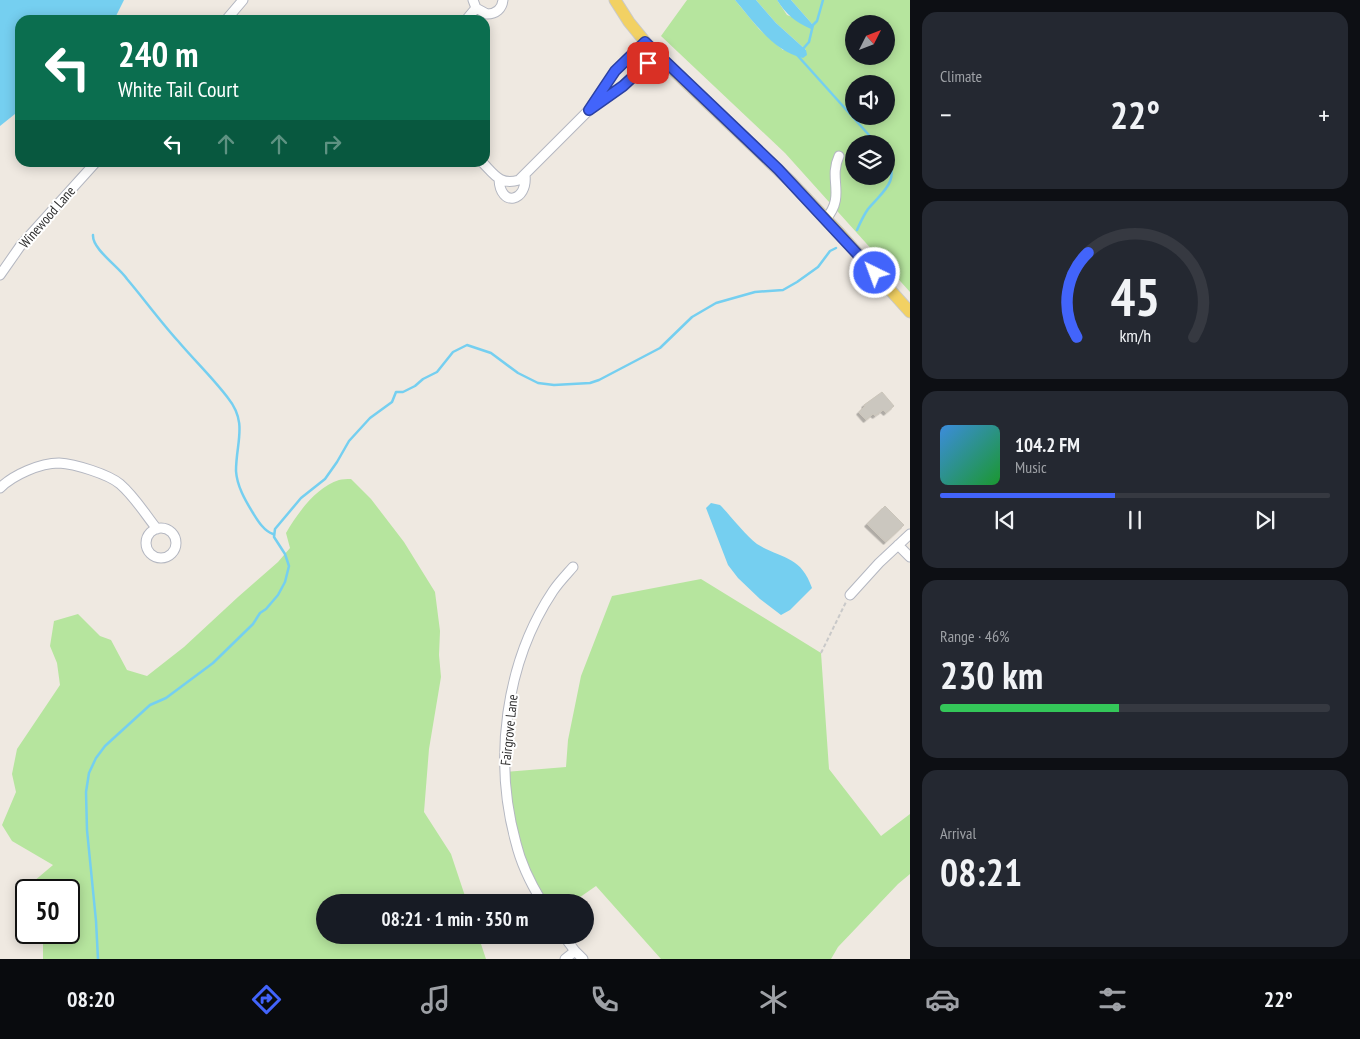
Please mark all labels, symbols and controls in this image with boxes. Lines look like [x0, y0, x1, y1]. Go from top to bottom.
north arrow [845, 15, 895, 65]
map controls [845, 15, 895, 185]
text: 240 m [118, 31, 199, 77]
icon: left [35, 35, 100, 100]
pin [627, 42, 669, 84]
icon: arrive [634, 49, 662, 77]
text: Climate [940, 66, 982, 86]
text: White Tail Court [118, 75, 239, 103]
button: sound [845, 75, 895, 125]
text: 22° [1110, 90, 1160, 139]
text: − [940, 96, 952, 133]
text: + [1318, 96, 1330, 133]
icon: left [159, 130, 187, 158]
icon: ahead [212, 130, 240, 158]
icon: ahead [265, 130, 293, 158]
icon: right [318, 130, 346, 158]
button: layers [845, 135, 895, 185]
street label: Winewood Lane [15, 182, 79, 252]
position arrow [848, 246, 900, 298]
text: 45 [1110, 263, 1160, 330]
text: km/h [1119, 324, 1151, 347]
text: 104.2 FM [1015, 433, 1080, 457]
text: Music [1015, 457, 1047, 477]
icon: previous [991, 506, 1019, 534]
icon: pause [1121, 506, 1149, 534]
icon: next [1251, 506, 1279, 534]
text: Range · 46% [940, 626, 1009, 646]
text: 230 km [940, 650, 1043, 699]
street label: Fairgrove Lane [496, 693, 522, 766]
text: Arrival [940, 823, 976, 843]
text: 08:21 [940, 847, 1022, 896]
speed limit sign: 50 [15, 879, 80, 944]
text: 08:21 · 1 min · 350 m [382, 907, 528, 931]
icon: directions [249, 982, 284, 1017]
icon: music [418, 982, 453, 1017]
icon: phone [587, 982, 622, 1017]
icon: climate [756, 982, 791, 1017]
icon: car [925, 982, 960, 1017]
icon: filters [1095, 982, 1130, 1017]
text: 08:20 [67, 985, 115, 1013]
text: 22° [1264, 985, 1293, 1013]

